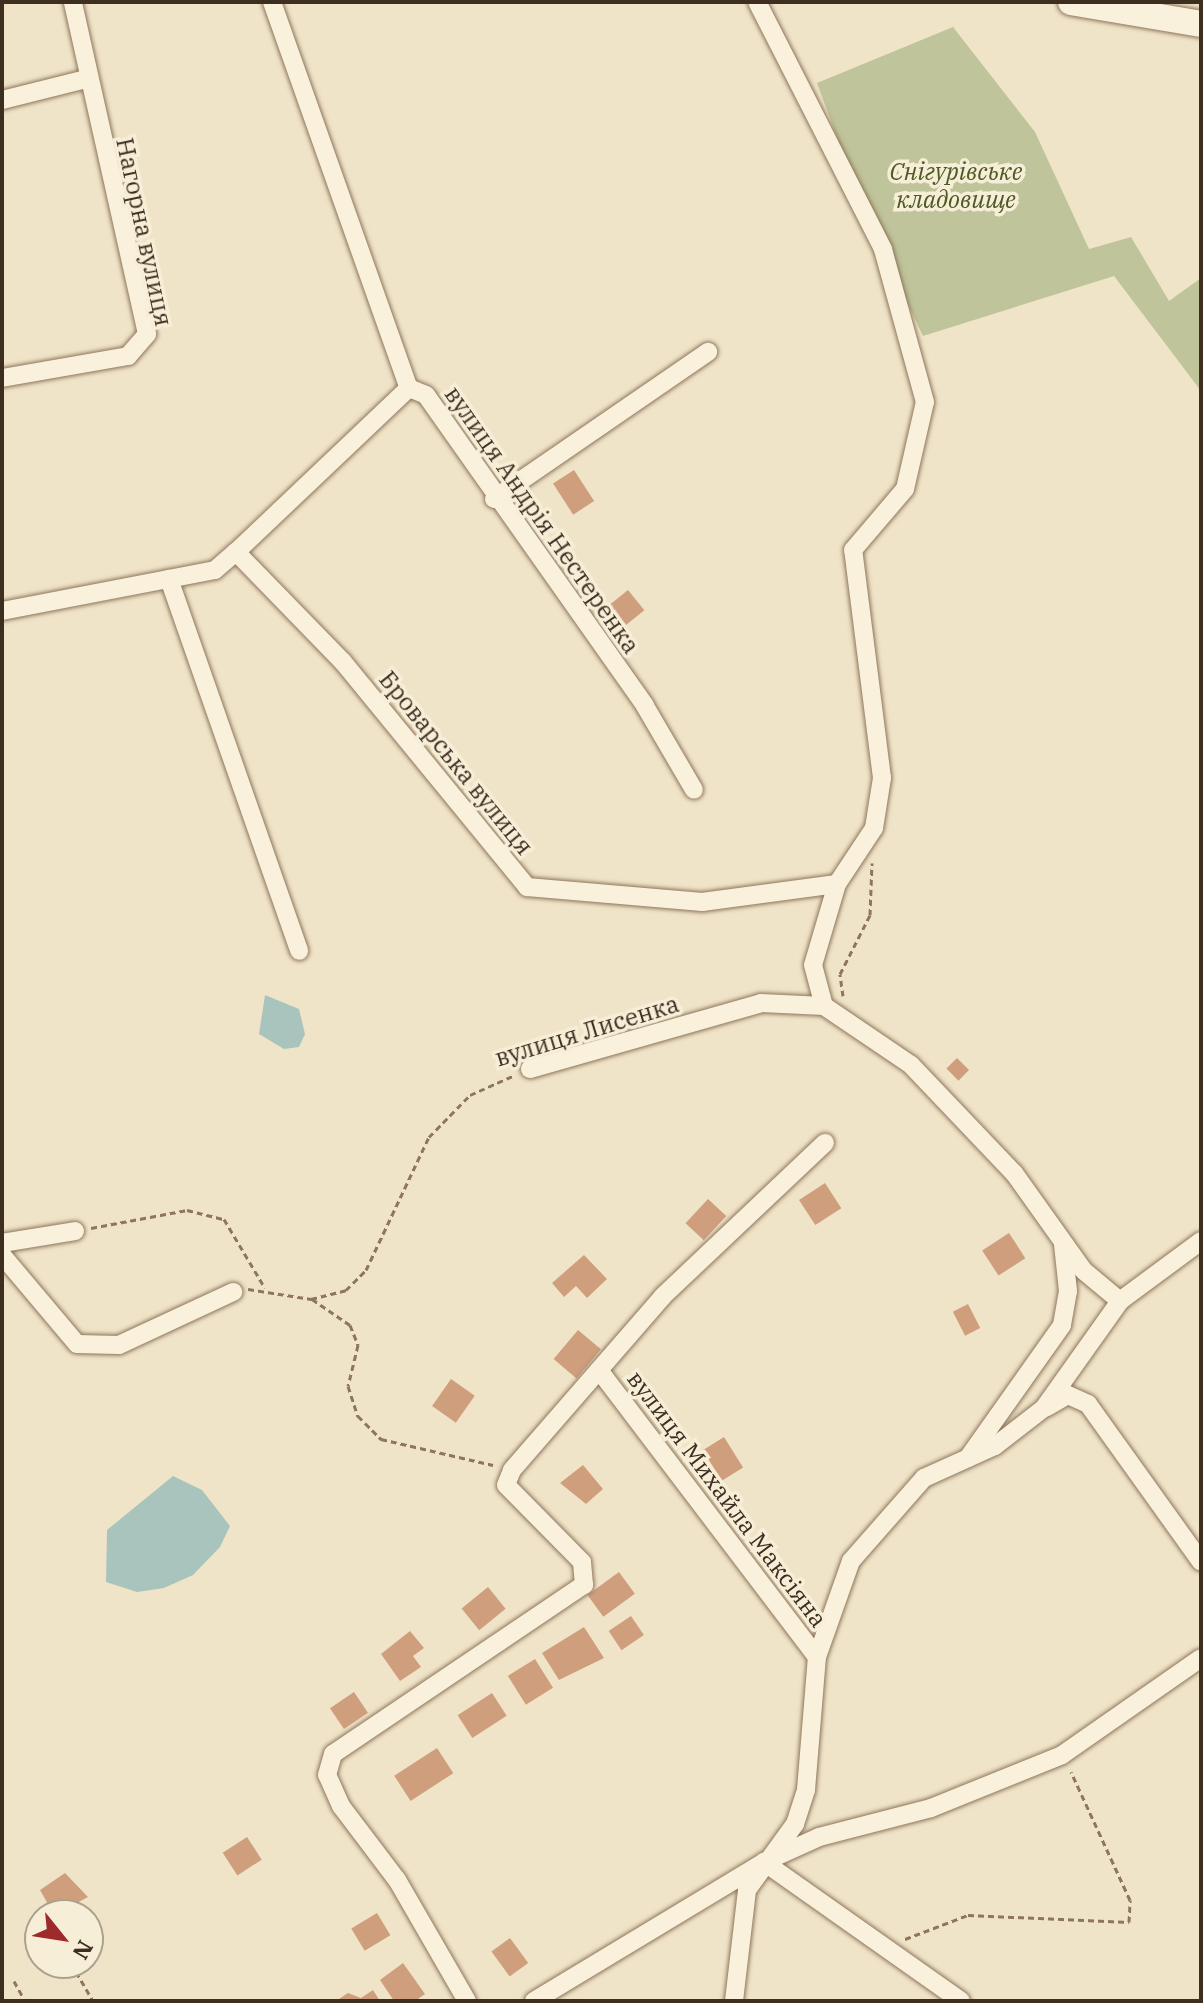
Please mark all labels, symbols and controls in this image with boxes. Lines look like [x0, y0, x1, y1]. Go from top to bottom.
street label: Нагорна вулиця [110, 135, 178, 329]
park label: Снігурівське кладовище [890, 158, 1022, 214]
street label: вулиця Андрія Нестеренка [438, 381, 646, 659]
street label: Броварська вулиця [373, 665, 539, 861]
street label: вулиця Лисенка [492, 989, 682, 1073]
street label: вулиця Михайла Максіяна [621, 1365, 833, 1633]
north arrow [24, 1899, 104, 1979]
text: N [67, 1935, 100, 1965]

